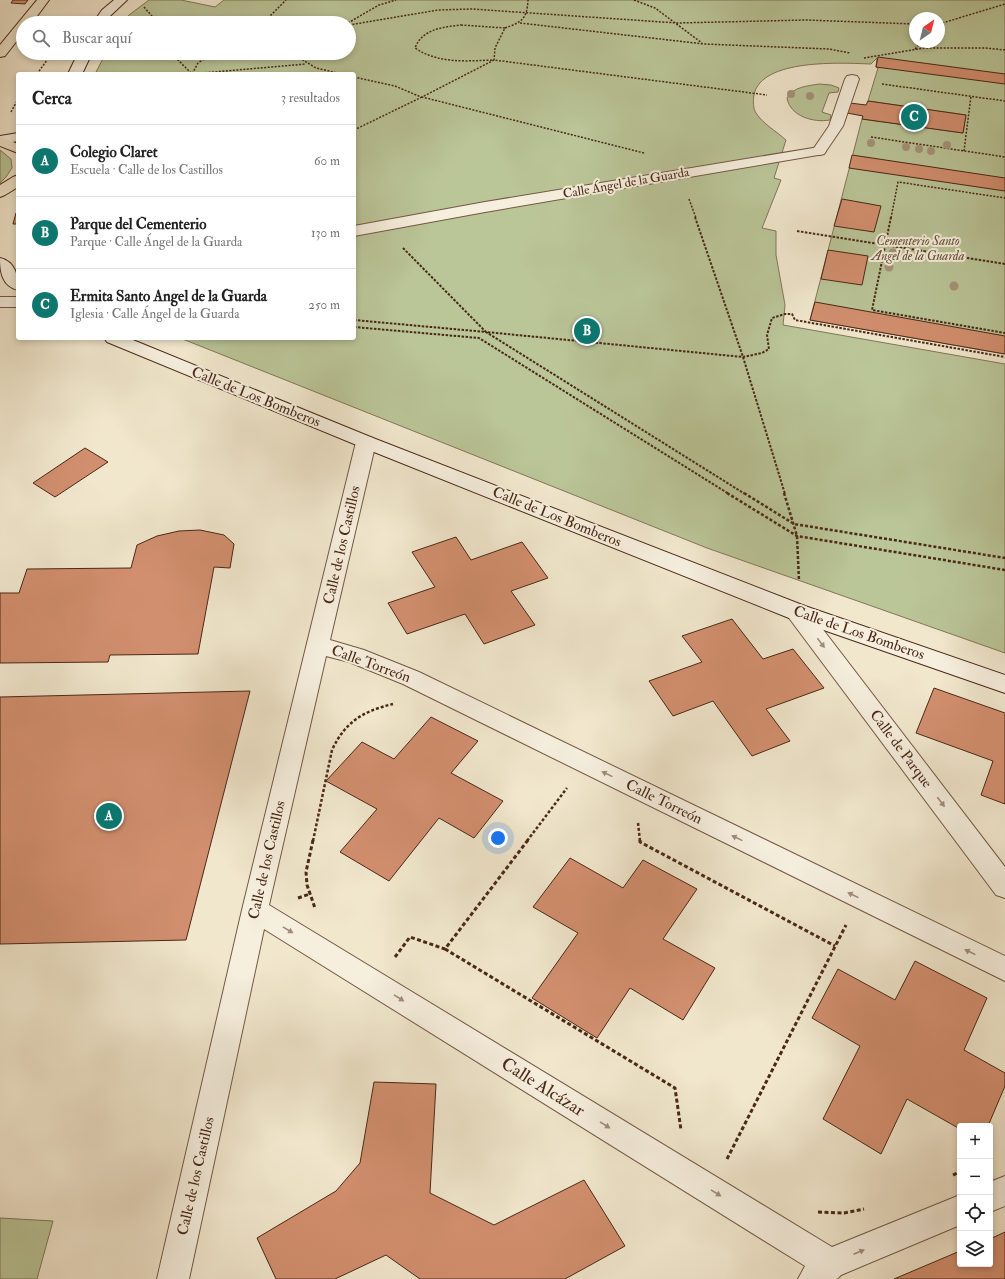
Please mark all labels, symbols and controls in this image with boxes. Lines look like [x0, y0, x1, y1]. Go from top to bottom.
north arrow [909, 12, 945, 48]
search box [16, 16, 356, 60]
icon: search [30, 27, 52, 49]
text: Buscar aquí [62, 29, 131, 48]
text: Cerca [32, 88, 72, 109]
text: 3 resultados [281, 90, 340, 106]
pin: C [901, 102, 927, 132]
text: Colegio Claret [70, 143, 158, 162]
text: A [41, 153, 49, 169]
text: 60 m [314, 153, 340, 169]
text: Escuela · Calle de los Castillos [70, 162, 223, 178]
street label: Calle Ángel de la Guarda [561, 163, 691, 202]
text: Parque del Cementerio [70, 215, 206, 234]
text: B [41, 225, 49, 241]
text: 130 m [311, 225, 340, 241]
park label: Cementerio Santo Angel de la Guarda [869, 233, 965, 264]
text: Parque · Calle Ángel de la Guarda [70, 234, 242, 250]
text: Ermita Santo Angel de la Guarda [70, 287, 267, 306]
text: C [40, 297, 50, 313]
text: 250 m [308, 297, 340, 313]
text: Iglesia · Calle Ángel de la Guarda [70, 306, 240, 322]
pin: B [574, 316, 600, 346]
street label: Calle de Los Bomberos [189, 362, 323, 432]
street label: Calle de Los Bomberos [490, 482, 624, 552]
street label: Calle de los Castillos [319, 484, 365, 606]
street label: Calle de Los Bomberos [791, 602, 927, 664]
one-way arrow [816, 637, 825, 648]
street label: Calle Torreón [329, 641, 413, 687]
street label: Calle de Parque [865, 706, 937, 792]
one-way arrow [602, 771, 613, 777]
street label: Calle Torreón [623, 775, 706, 829]
one-way arrow [937, 797, 945, 808]
street label: Calle de los Castillos [244, 799, 290, 921]
pin: A [96, 801, 122, 831]
your location [488, 828, 508, 848]
one-way arrow [731, 835, 742, 841]
one-way arrow [848, 892, 859, 898]
one-way arrow [282, 927, 294, 934]
one-way arrow [964, 949, 976, 955]
one-way arrow [393, 995, 405, 1002]
street label: Calle Alcázar [497, 1052, 589, 1122]
street label: Calle de los Castillos [173, 1115, 219, 1237]
one-way arrow [599, 1122, 611, 1129]
map controls [957, 1123, 993, 1267]
button: + [957, 1123, 993, 1159]
button: − [957, 1159, 993, 1195]
one-way arrow [710, 1190, 722, 1197]
button: locate [957, 1195, 993, 1231]
button: layers [957, 1231, 993, 1267]
one-way arrow [853, 1249, 864, 1255]

